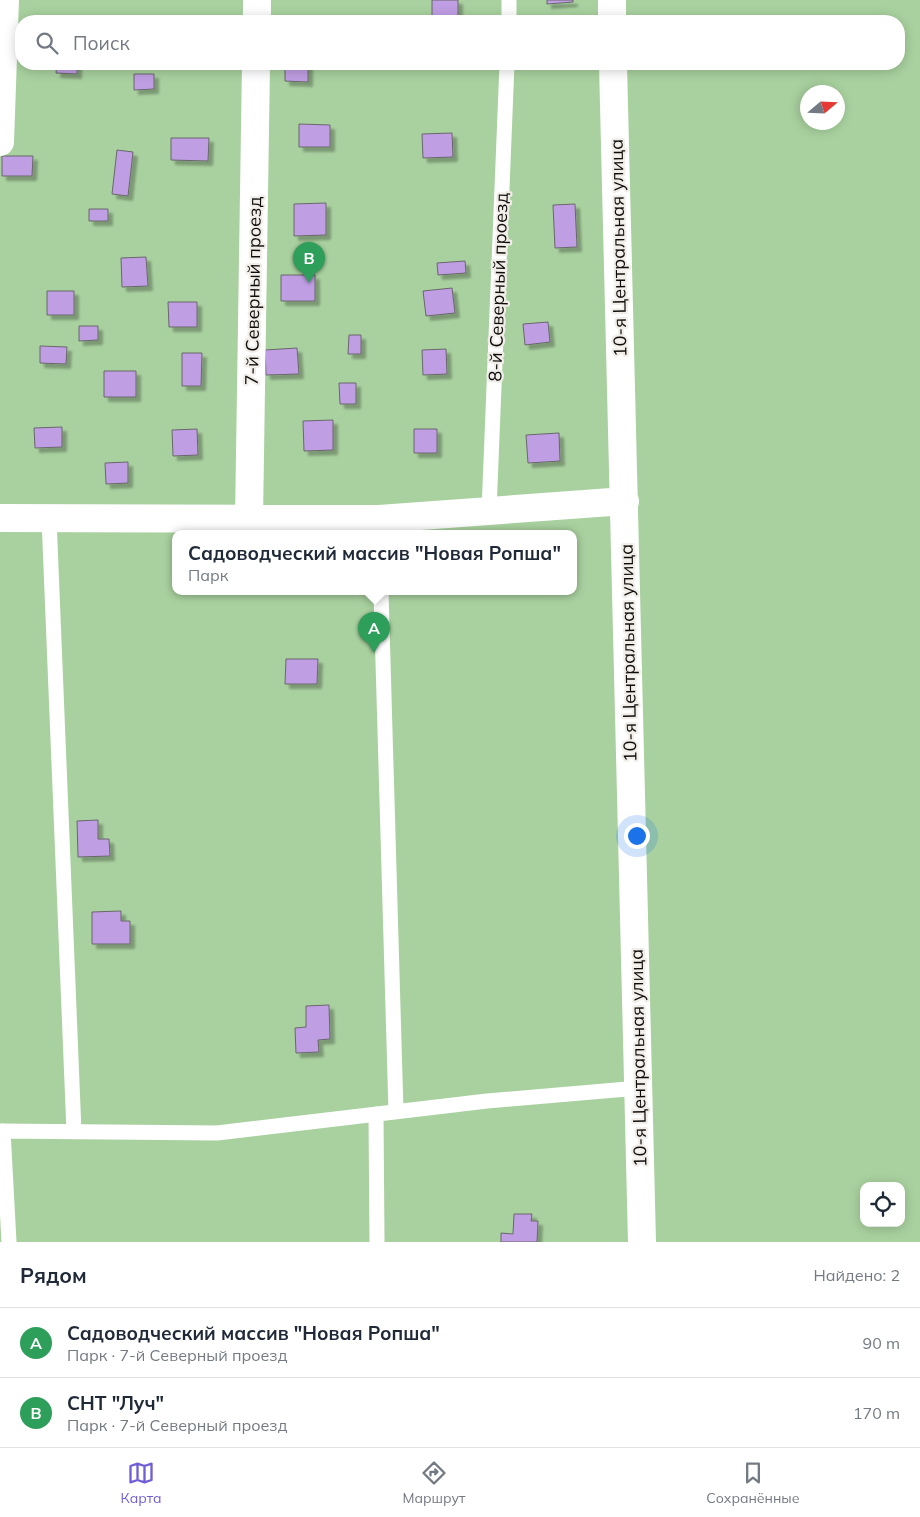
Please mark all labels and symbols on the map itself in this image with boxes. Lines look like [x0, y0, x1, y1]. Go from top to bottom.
north arrow [800, 85, 845, 130]
street label: 10-я Центральная улица [605, 139, 631, 357]
street label: 8-й Северный проезд [483, 192, 513, 382]
street label: 7-й Северный проезд [240, 196, 266, 386]
pin: B [293, 242, 325, 283]
street label: 10-я Центральная улица [615, 544, 641, 762]
pin: A [358, 612, 390, 653]
your location [624, 823, 650, 849]
street label: 10-я Центральная улица [625, 949, 651, 1167]

